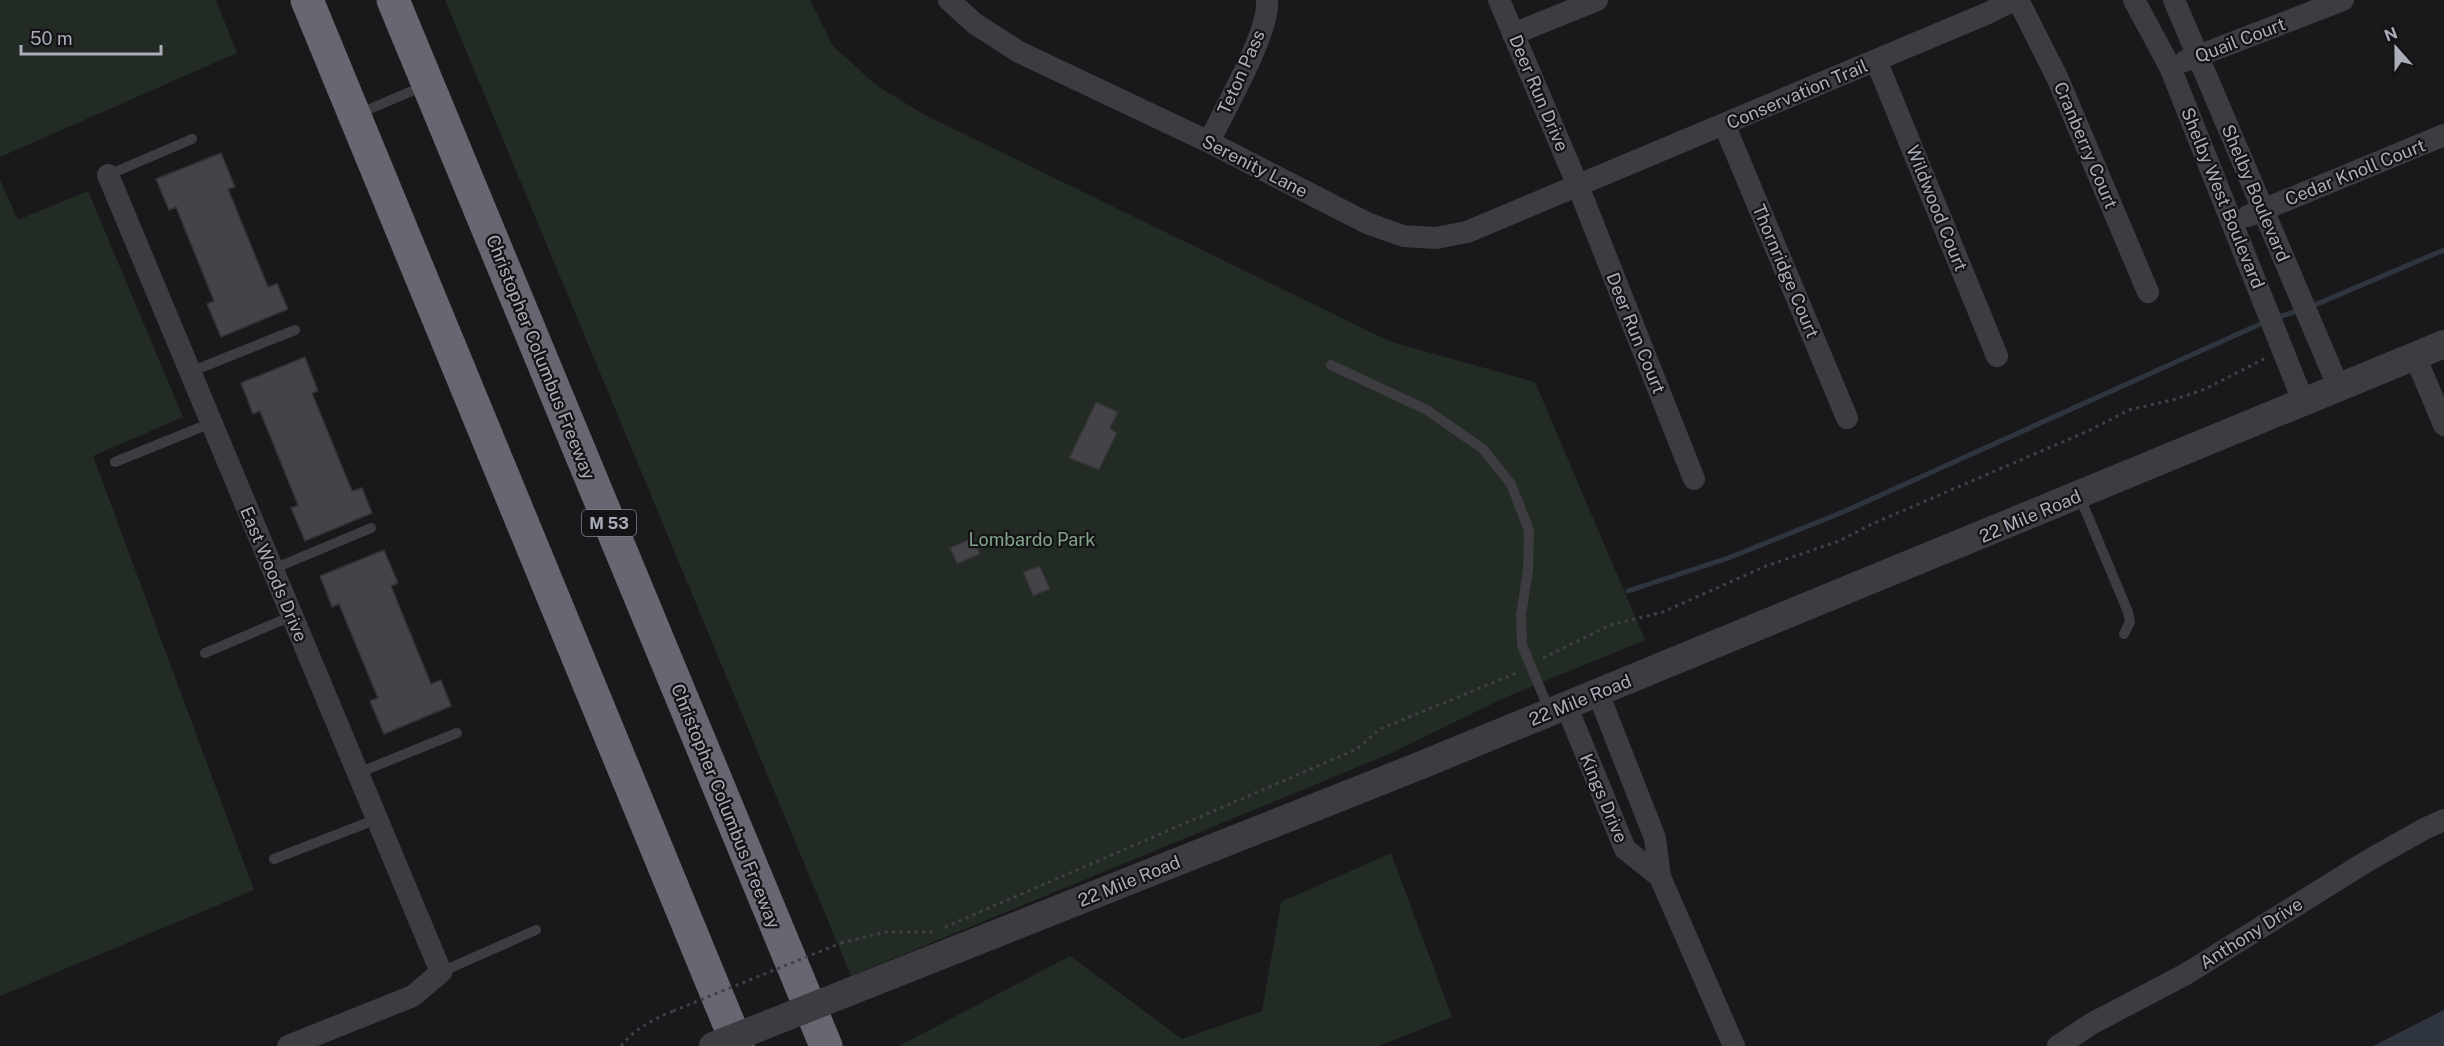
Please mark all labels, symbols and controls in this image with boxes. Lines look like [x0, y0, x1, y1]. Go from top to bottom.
street label: Quail Court [2192, 13, 2288, 67]
scale bar [21, 18, 160, 56]
north arrow [2366, 18, 2426, 78]
text: N [2382, 23, 2400, 46]
street label: Teton Pass [1213, 26, 1269, 118]
text: 50 m [30, 28, 73, 49]
street label: Deer Run Drive [1505, 31, 1573, 155]
street label: Conservation Trail [1723, 55, 1871, 133]
street label: Cranberry Court [2050, 79, 2122, 211]
street label: Shelby West Boulevard [2177, 104, 2269, 292]
street label: Shelby Boulevard [2218, 121, 2294, 265]
street label: Serenity Lane [1199, 130, 1311, 202]
street label: Cedar Knoll Court [2282, 134, 2428, 210]
street label: Wildwood Court [1902, 142, 1972, 274]
street label: Thornridge Court [1748, 201, 1824, 341]
street label: Christopher Columbus Freeway [482, 232, 600, 483]
street label: Deer Run Court [1602, 269, 1670, 397]
street label: 22 Mile Road [1976, 485, 2084, 547]
street label: East Woods Drive [236, 503, 312, 645]
road number: M 53 [582, 510, 636, 536]
park label: Lombardo Park [969, 529, 1095, 550]
street label: 22 Mile Road [1526, 670, 1634, 730]
street label: Christopher Columbus Freeway [667, 681, 785, 932]
street label: Kings Drive [1576, 750, 1632, 846]
street label: 22 Mile Road [1075, 851, 1183, 911]
street label: Anthony Drive [2196, 893, 2306, 973]

